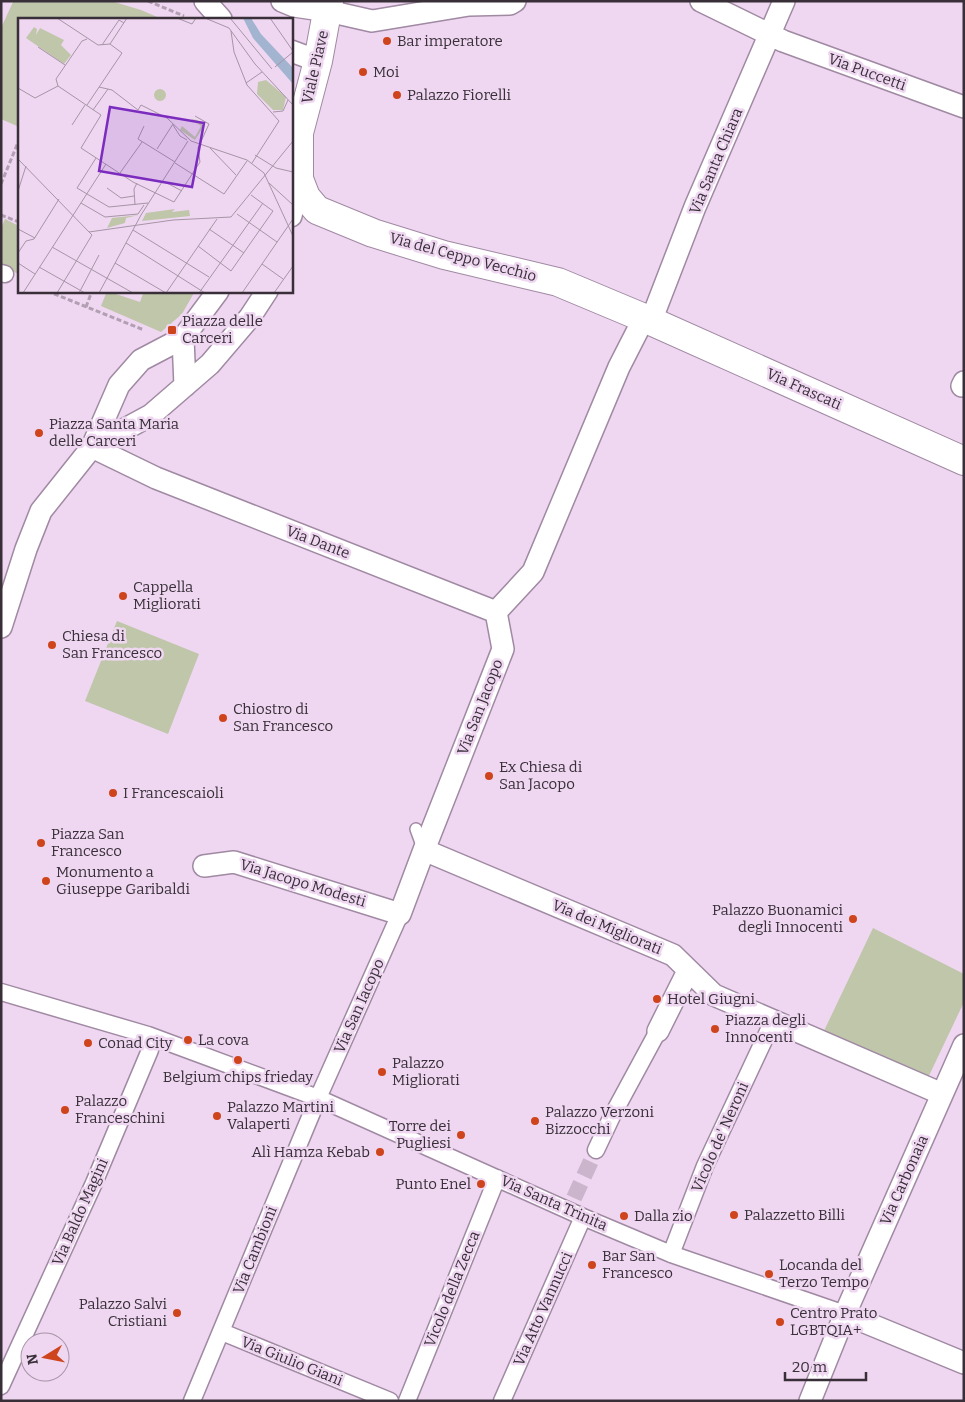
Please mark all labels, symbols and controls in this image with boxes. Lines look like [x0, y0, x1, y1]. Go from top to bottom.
inset map [18, 18, 292, 292]
street label: Viale Piave [298, 29, 332, 105]
place label: Bar imperatore [397, 32, 503, 50]
marker: Bar imperatore [381, 35, 393, 47]
street label: Via Puccetti [826, 50, 909, 95]
place label: Moi [373, 63, 400, 81]
marker: Moi [357, 66, 369, 78]
place label: Palazzo Fiorelli [407, 86, 512, 104]
marker: Palazzo Fiorelli [391, 89, 403, 101]
street label: Via Santa Chiara [686, 105, 746, 217]
street label: Via del Ceppo Vecchio [388, 229, 538, 285]
place label: Piazza delle Carceri [182, 312, 263, 347]
marker: Piazza delle Carceri [166, 324, 178, 336]
street label: Via Frascati [764, 364, 845, 414]
place label: Piazza Santa Maria delle Carceri [49, 415, 179, 450]
marker: Piazza Santa Maria delle Carceri [33, 427, 45, 439]
street label: Via Dante [284, 522, 352, 562]
place label: Cappella Migliorati [133, 578, 201, 613]
marker: Cappella Migliorati [117, 590, 129, 602]
place label: Chiesa di San Francesco [62, 627, 162, 662]
marker: Chiesa di San Francesco [46, 639, 58, 651]
street label: Via San Jacopo [453, 657, 507, 757]
place label: Chiostro di San Francesco [233, 700, 333, 735]
marker: Chiostro di San Francesco [217, 712, 229, 724]
place label: Ex Chiesa di San Jacopo [499, 758, 583, 793]
marker: Ex Chiesa di San Jacopo [483, 770, 495, 782]
place label: I Francescaioli [123, 784, 224, 802]
marker: I Francescaioli [107, 787, 119, 799]
place label: Piazza San Francesco [51, 825, 125, 860]
marker: Piazza San Francesco [35, 837, 47, 849]
street label: Via Jacopo Modesti [238, 855, 369, 911]
place label: Monumento a Giuseppe Garibaldi [56, 863, 190, 898]
marker: Monumento a Giuseppe Garibaldi [40, 875, 52, 887]
street label: Via dei Migliorati [549, 896, 665, 958]
place label: Palazzo Buonamici degli Innocenti [712, 901, 844, 936]
marker: Palazzo Buonamici degli Innocenti [847, 913, 859, 925]
street label: Via San Iacopo [330, 956, 388, 1056]
place label: Hotel Giugni [667, 990, 756, 1008]
marker: Hotel Giugni [651, 993, 663, 1005]
place label: Piazza degli Innocenti [725, 1011, 807, 1046]
marker: Piazza degli Innocenti [709, 1023, 721, 1035]
place label: La cova [198, 1031, 249, 1049]
place label: Conad City [98, 1034, 172, 1052]
marker: La cova [182, 1034, 194, 1046]
marker: Conad City [82, 1037, 94, 1049]
marker: Belgium chips frieday [232, 1054, 244, 1066]
place label: Palazzo Migliorati [392, 1054, 460, 1089]
marker: Palazzo Migliorati [376, 1066, 388, 1078]
place label: Belgium chips frieday [163, 1068, 313, 1086]
street label: Vicolo de' Neroni [688, 1079, 753, 1195]
place label: Palazzo Franceschini [75, 1092, 166, 1127]
place label: Palazzo Martini Valaperti [227, 1098, 334, 1133]
place label: Palazzo Verzoni Bizzocchi [545, 1103, 655, 1138]
marker: Palazzo Franceschini [59, 1104, 71, 1116]
marker: Palazzo Martini Valaperti [211, 1110, 223, 1122]
marker: Palazzo Verzoni Bizzocchi [529, 1115, 541, 1127]
place label: Torre dei Pugliesi [389, 1117, 452, 1152]
marker: Torre dei Pugliesi [455, 1129, 467, 1141]
street label: Via Carbonaia [876, 1132, 932, 1228]
place label: Alì Hamza Kebab [251, 1143, 370, 1161]
marker: Alì Hamza Kebab [374, 1146, 386, 1158]
street label: Via Baldo Magini [48, 1155, 112, 1268]
street label: Via Santa Trinita [498, 1171, 610, 1235]
place label: Punto Enel [395, 1175, 471, 1193]
marker: Punto Enel [475, 1178, 487, 1190]
street label: Via Cambioni [229, 1203, 281, 1296]
place label: Palazzetto Billi [744, 1206, 846, 1224]
place label: Dalla zio [634, 1207, 693, 1225]
marker: Palazzetto Billi [728, 1209, 740, 1221]
marker: Dalla zio [618, 1210, 630, 1222]
street label: Vicolo della Zecca [421, 1228, 483, 1350]
place label: Bar San Francesco [602, 1247, 673, 1282]
street label: Via Atto Vannucci [510, 1249, 576, 1369]
place label: Locanda del Terzo Tempo [779, 1256, 869, 1291]
marker: Bar San Francesco [586, 1259, 598, 1271]
marker: Locanda del Terzo Tempo [763, 1268, 775, 1280]
place label: Palazzo Salvi Cristiani [79, 1295, 168, 1330]
place label: Centro Prato LGBTQIA+ [790, 1304, 877, 1339]
marker: Palazzo Salvi Cristiani [171, 1307, 183, 1319]
marker: Centro Prato LGBTQIA+ [774, 1316, 786, 1328]
north arrow [20, 1332, 70, 1382]
street label: Via Giulio Giani [239, 1332, 346, 1390]
scale bar [785, 1350, 866, 1382]
text: N [23, 1352, 42, 1366]
text: 20 m [792, 1358, 828, 1376]

